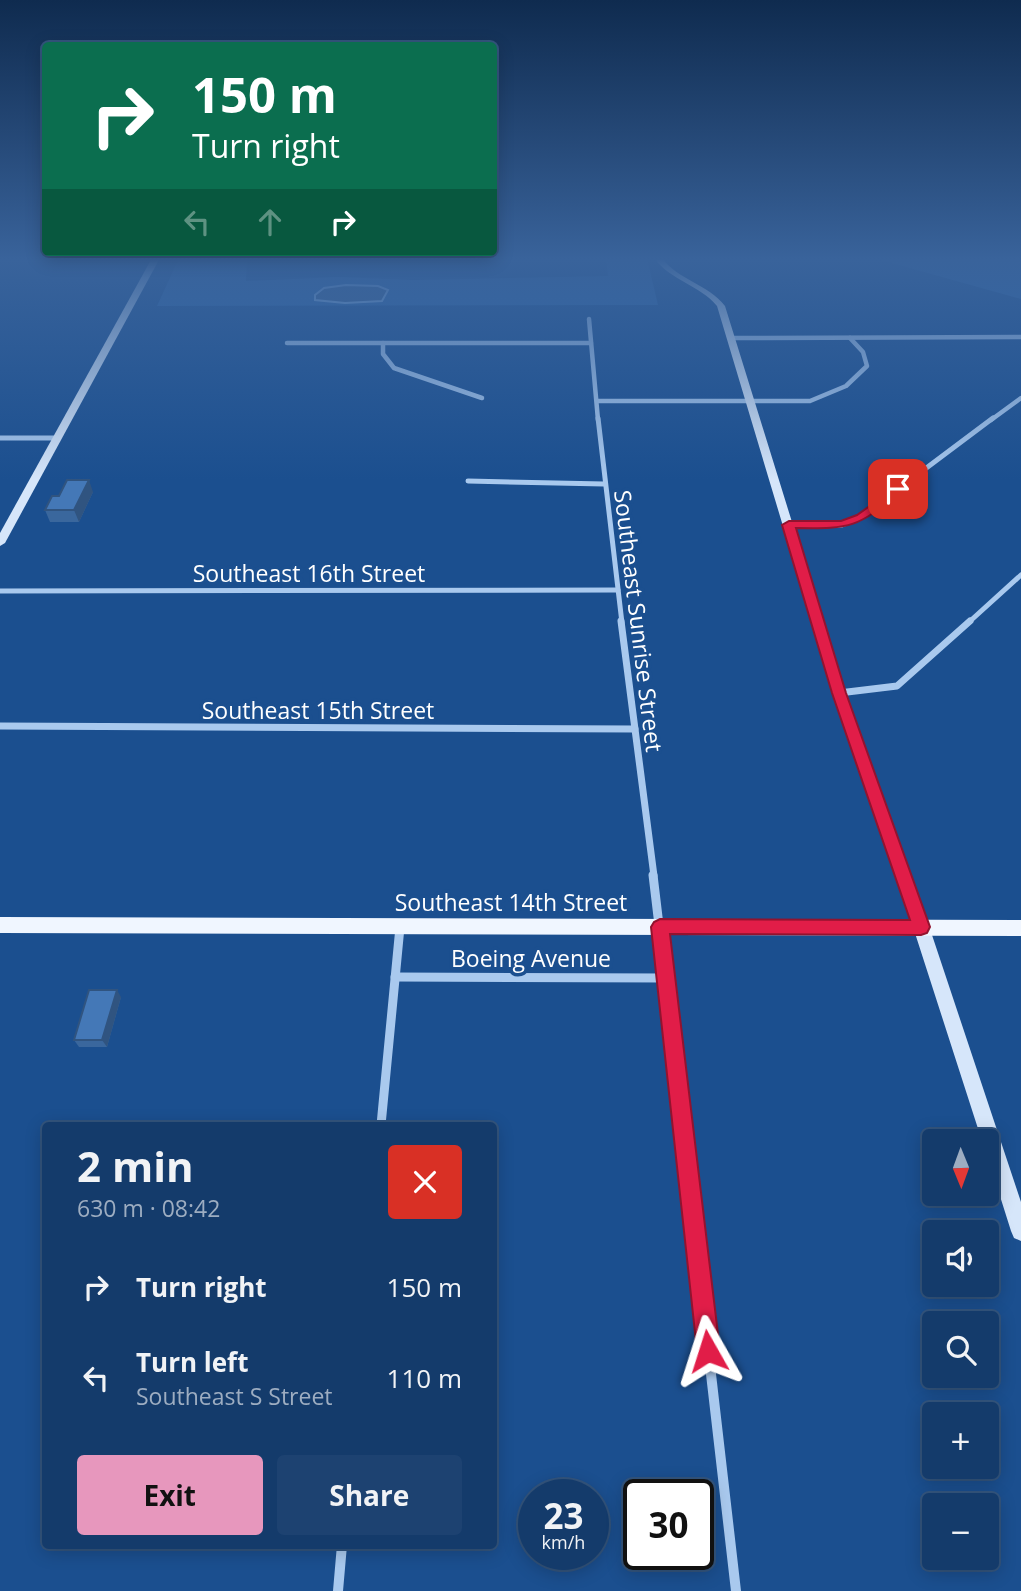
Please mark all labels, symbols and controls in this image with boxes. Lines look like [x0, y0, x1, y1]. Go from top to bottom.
text: 150 m [192, 61, 337, 127]
icon: right [77, 70, 168, 161]
text: Turn right [192, 124, 340, 167]
icon: left [178, 203, 216, 241]
icon: ahead [251, 203, 289, 241]
icon: right [324, 203, 362, 241]
pin [868, 459, 928, 519]
icon: arrive [879, 470, 917, 508]
street label: Southeast Sunrise Street [607, 488, 671, 754]
street label: Southeast 16th Street [193, 557, 425, 589]
street label: Southeast 15th Street [202, 694, 434, 726]
street label: Southeast 14th Street [395, 886, 627, 918]
street label: Boeing Avenue [451, 942, 611, 974]
north arrow [922, 1129, 999, 1206]
map controls [922, 1129, 999, 1570]
text: 2 min [77, 1137, 194, 1194]
button: close [388, 1145, 462, 1219]
text: 630 m · 08:42 [77, 1192, 220, 1224]
button: sound [922, 1220, 999, 1297]
icon: right [77, 1268, 115, 1306]
text: Turn right [136, 1269, 267, 1305]
text: 150 m [387, 1269, 462, 1305]
button: search [922, 1311, 999, 1388]
position arrow [671, 1314, 745, 1388]
text: Turn left [136, 1344, 248, 1380]
icon: left [77, 1359, 115, 1397]
text: 110 m [387, 1360, 462, 1396]
text: Southeast S Street [136, 1380, 333, 1412]
button: + [922, 1402, 999, 1479]
button: Exit [77, 1455, 263, 1535]
button: Share [277, 1455, 462, 1535]
speed limit sign: 30 [623, 1479, 714, 1570]
text: 23 [543, 1492, 584, 1539]
button: − [922, 1493, 999, 1570]
text: km/h [542, 1530, 585, 1554]

